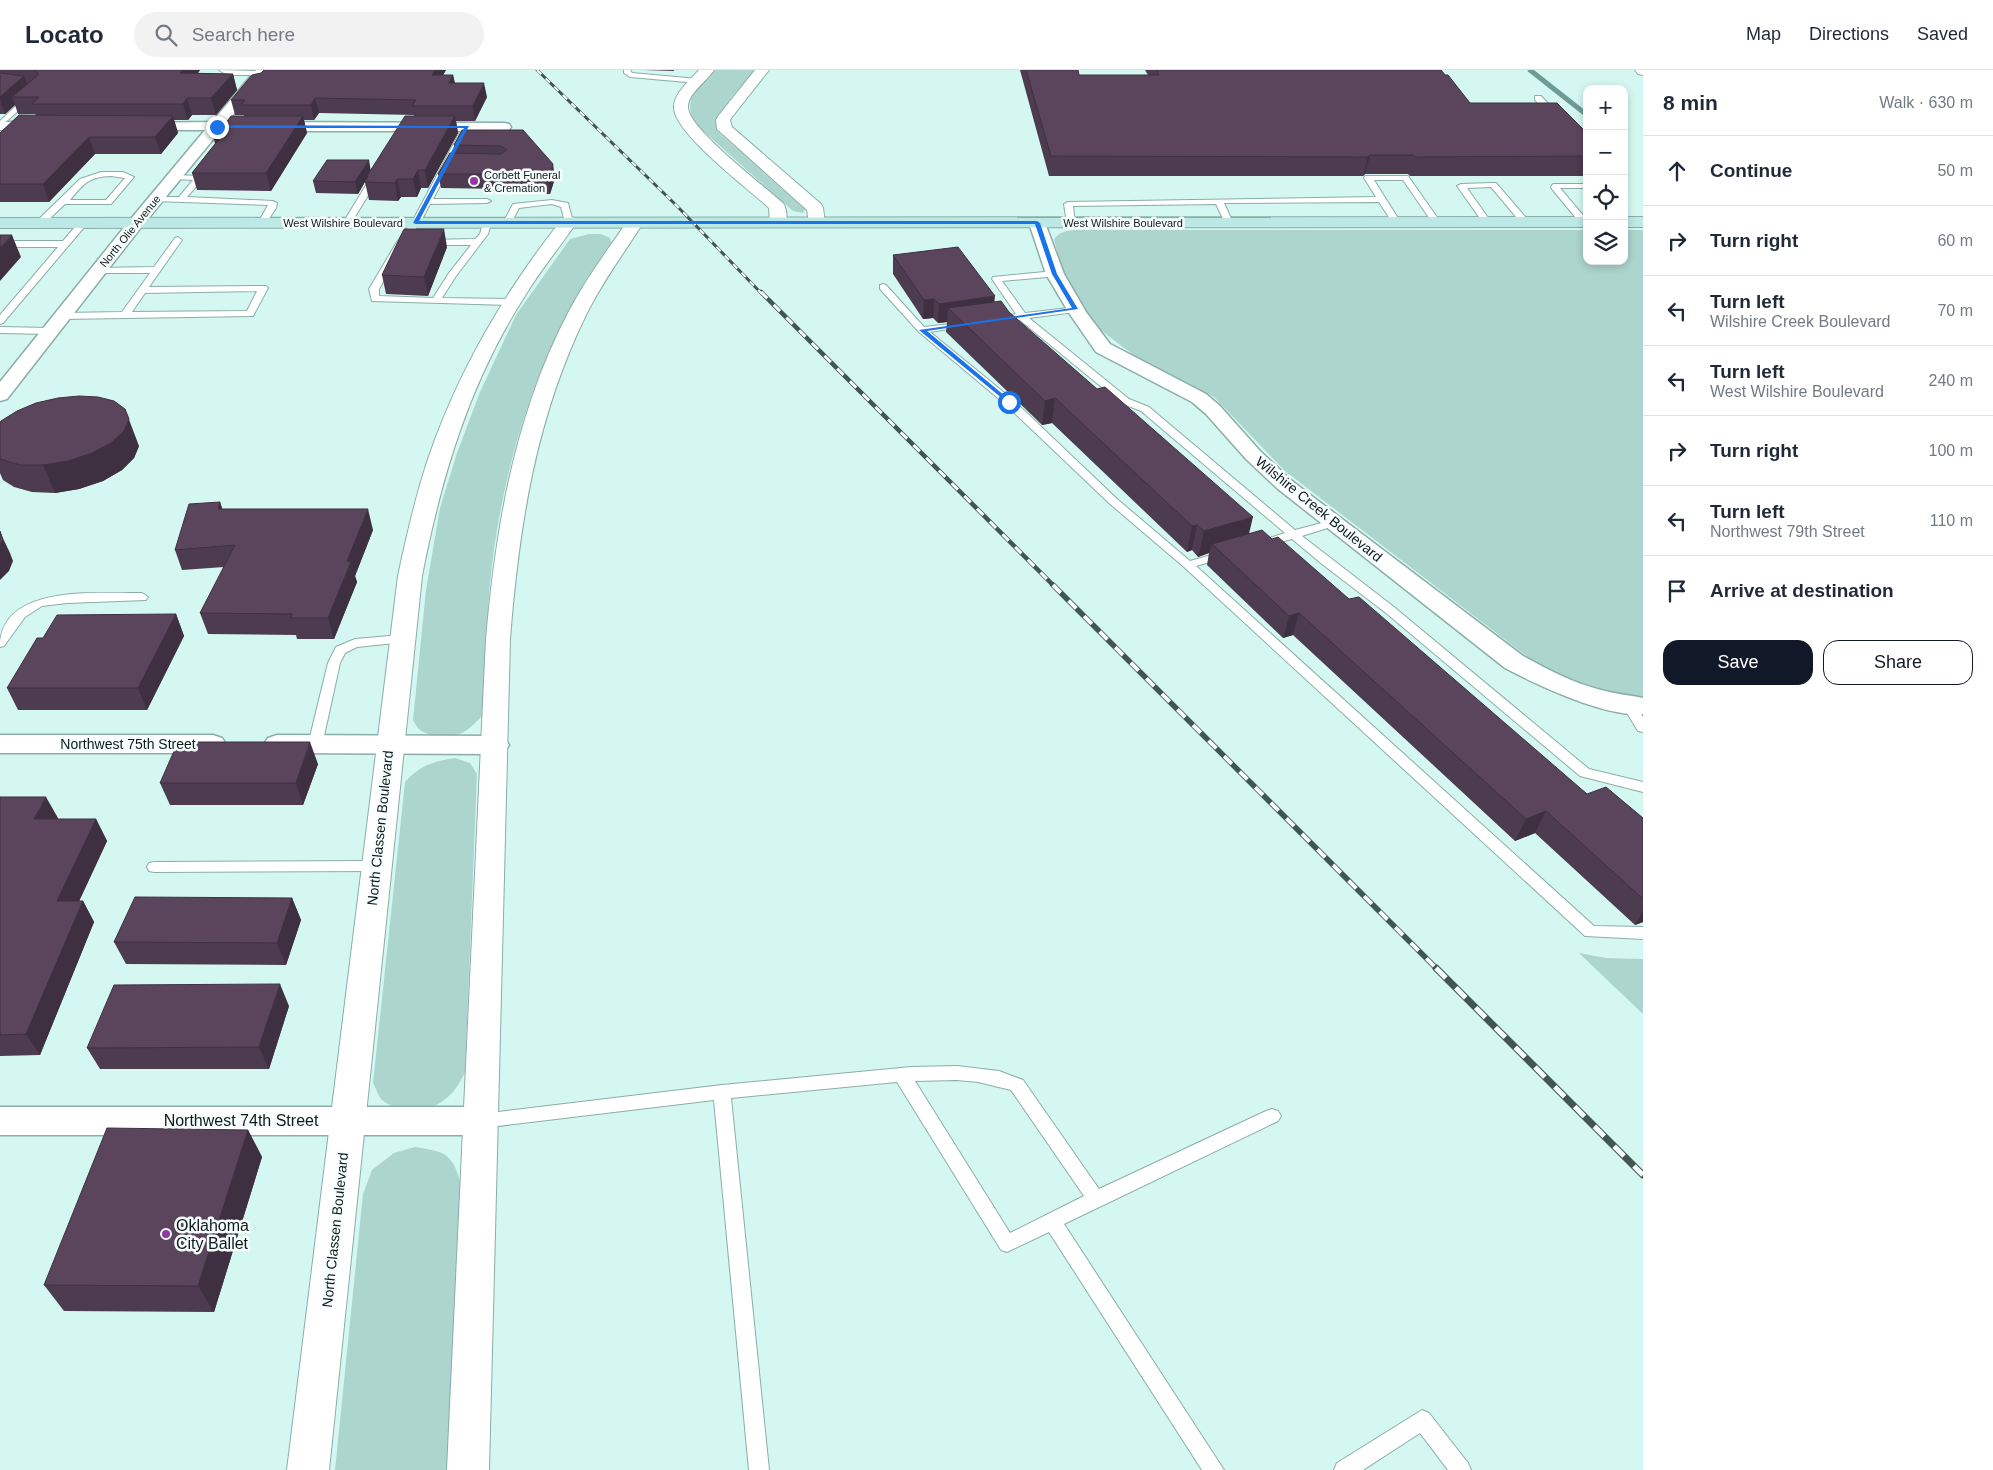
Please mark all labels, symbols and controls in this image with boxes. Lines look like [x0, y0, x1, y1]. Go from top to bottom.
search box [134, 12, 484, 57]
text: Locato [25, 21, 104, 48]
icon: search [152, 21, 180, 49]
text: Search here [192, 24, 295, 45]
text: Map [1746, 24, 1781, 44]
text: Directions [1809, 24, 1889, 44]
text: Saved [1917, 24, 1968, 44]
map controls [1583, 85, 1628, 265]
button: + [1583, 85, 1628, 130]
text: 8 min [1663, 91, 1718, 114]
text: Walk · 630 m [1879, 94, 1973, 111]
route end [206, 116, 229, 139]
button: − [1583, 130, 1628, 175]
icon: ahead [1663, 157, 1691, 185]
text: Continue [1710, 160, 1792, 181]
text: 50 m [1937, 162, 1973, 179]
place label: Corbett Funeral & Cremation [484, 169, 560, 194]
marker: Corbett Funeral & Cremation [468, 175, 480, 187]
button: locate [1583, 175, 1628, 220]
street label: North Olie Avenue [97, 193, 163, 269]
street label: West Wilshire Boulevard [283, 217, 403, 229]
street label: West Wilshire Boulevard [1063, 217, 1183, 229]
button: layers [1583, 220, 1628, 265]
icon: right [1663, 227, 1691, 255]
text: Turn right [1710, 230, 1798, 251]
text: 60 m [1937, 232, 1973, 249]
text: Turn left [1710, 291, 1785, 312]
icon: left [1663, 297, 1691, 325]
text: 70 m [1937, 302, 1973, 319]
text: Wilshire Creek Boulevard [1710, 313, 1891, 330]
text: Turn left [1710, 361, 1785, 382]
icon: left [1663, 367, 1691, 395]
text: 240 m [1929, 372, 1973, 389]
text: West Wilshire Boulevard [1710, 383, 1884, 400]
route start [998, 391, 1021, 414]
icon: right [1663, 437, 1691, 465]
text: Turn right [1710, 440, 1798, 461]
text: 100 m [1929, 442, 1973, 459]
street label: Wilshire Creek Boulevard [1253, 453, 1385, 565]
text: Turn left [1710, 501, 1785, 522]
icon: left [1663, 507, 1691, 535]
text: 110 m [1930, 512, 1973, 529]
text: Northwest 79th Street [1710, 523, 1865, 540]
icon: arrive [1663, 577, 1691, 605]
text: Arrive at destination [1710, 580, 1894, 601]
button: Save [1663, 640, 1813, 685]
button: Share [1823, 640, 1973, 685]
street label: Northwest 75th Street [60, 736, 196, 752]
street label: North Classen Boulevard [364, 750, 396, 906]
street label: Northwest 74th Street [164, 1112, 319, 1129]
street label: North Classen Boulevard [319, 1152, 351, 1308]
place label: Oklahoma City Ballet [176, 1217, 249, 1252]
marker: Oklahoma City Ballet [160, 1228, 172, 1240]

